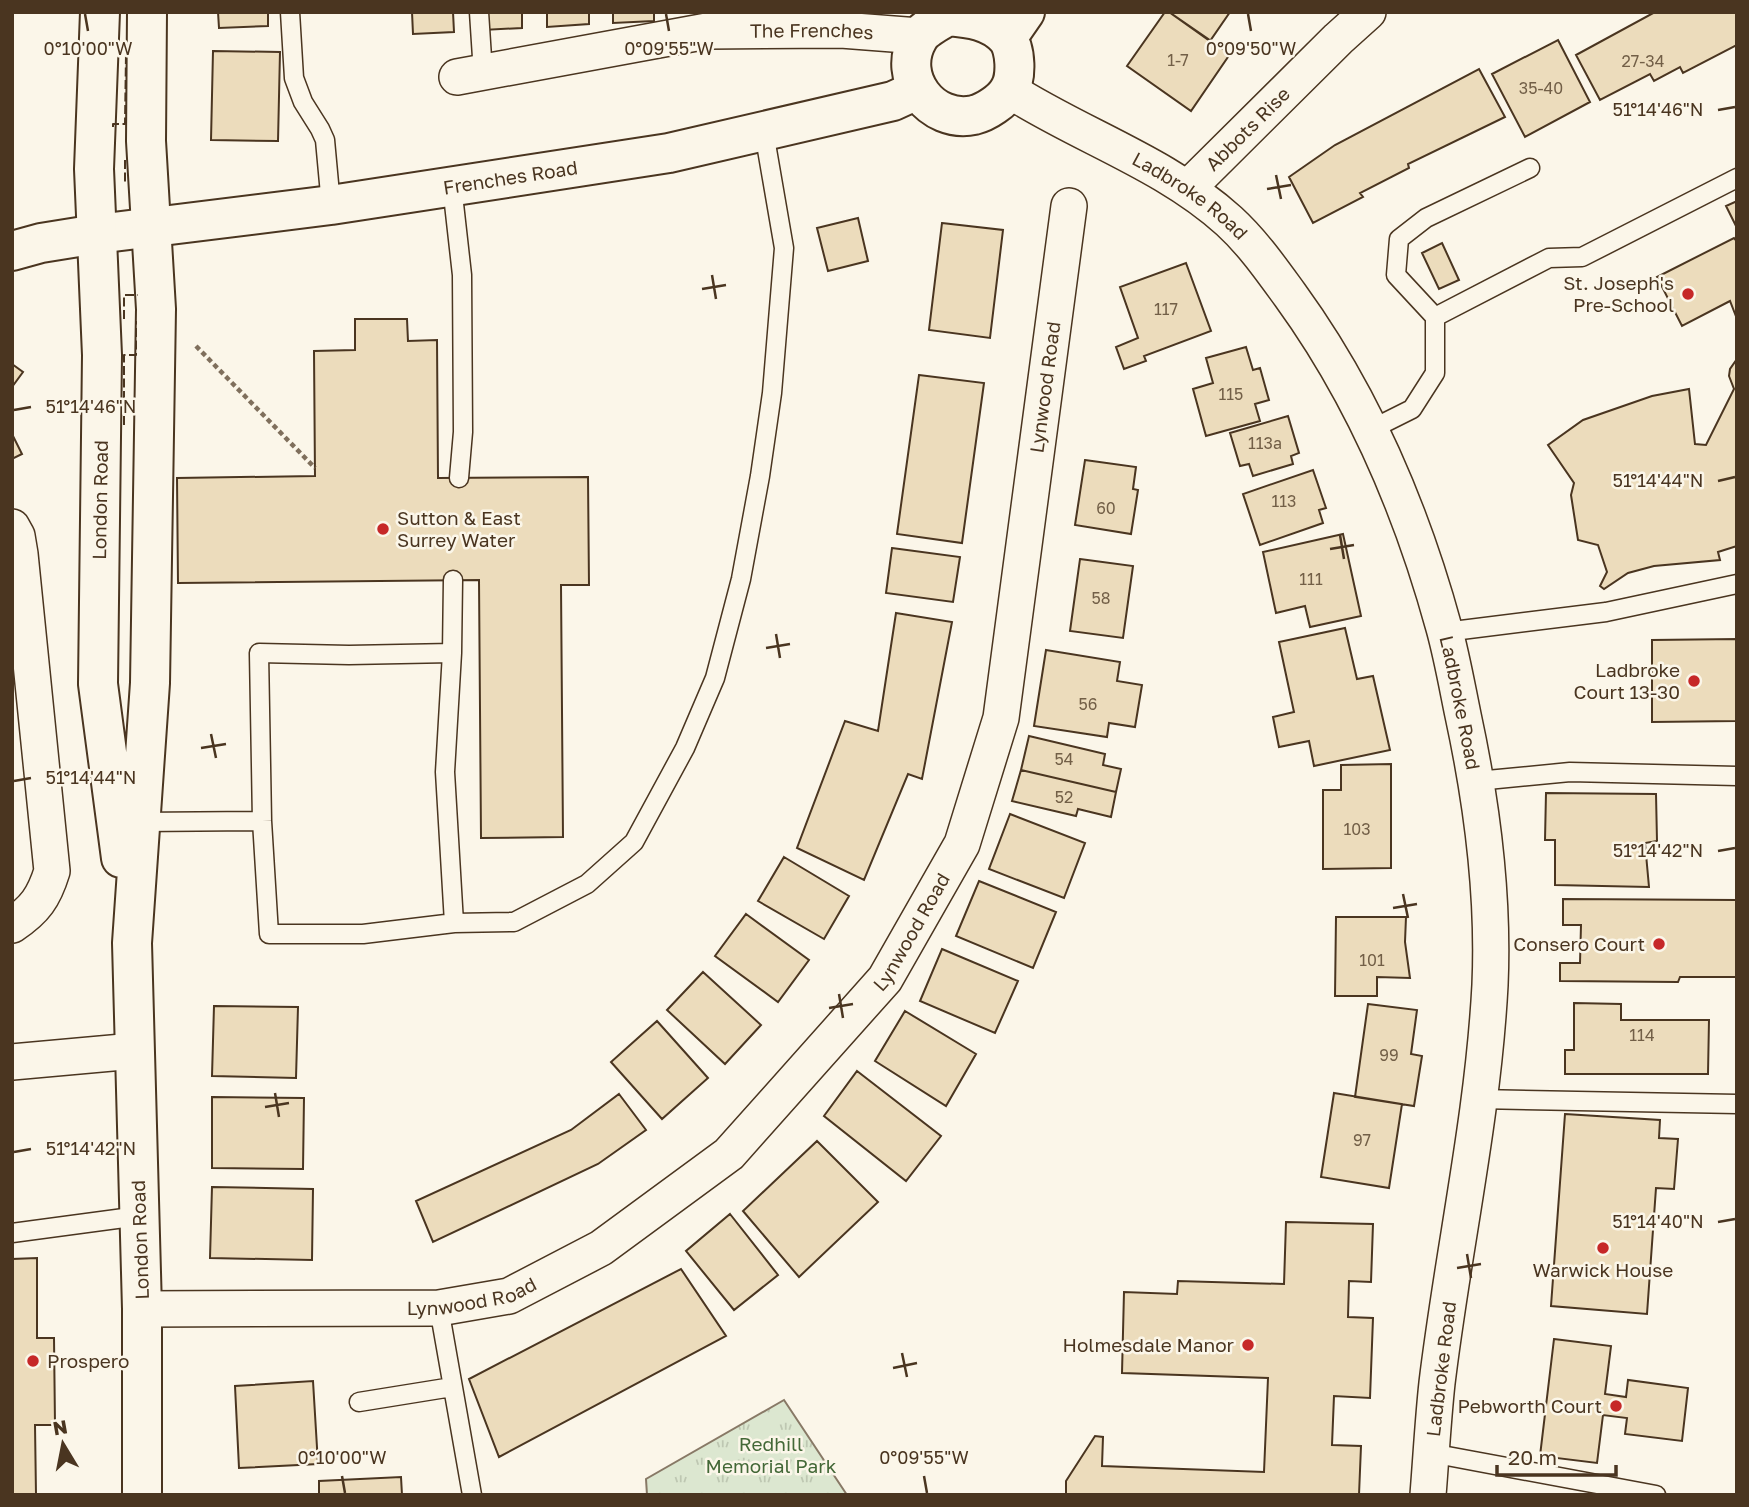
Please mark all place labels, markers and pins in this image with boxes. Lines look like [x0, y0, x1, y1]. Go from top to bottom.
place label: St. Joseph's Pre-School [1563, 271, 1674, 316]
marker: St. Joseph's Pre-School [1680, 286, 1696, 302]
place label: Sutton & East Surrey Water [397, 506, 521, 551]
marker: Sutton & East Surrey Water [375, 521, 391, 537]
place label: Ladbroke Court 13-30 [1574, 658, 1680, 703]
marker: Ladbroke Court 13-30 [1686, 673, 1702, 689]
place label: Consero Court [1513, 932, 1645, 955]
marker: Consero Court [1651, 936, 1667, 952]
marker: Warwick House [1595, 1240, 1611, 1256]
place label: Warwick House [1533, 1258, 1673, 1281]
place label: Holmesdale Manor [1063, 1333, 1235, 1356]
marker: Holmesdale Manor [1240, 1337, 1256, 1353]
place label: Prospero [47, 1349, 129, 1372]
marker: Prospero [25, 1353, 41, 1369]
place label: Pebworth Court [1458, 1394, 1602, 1417]
marker: Pebworth Court [1608, 1398, 1624, 1414]

